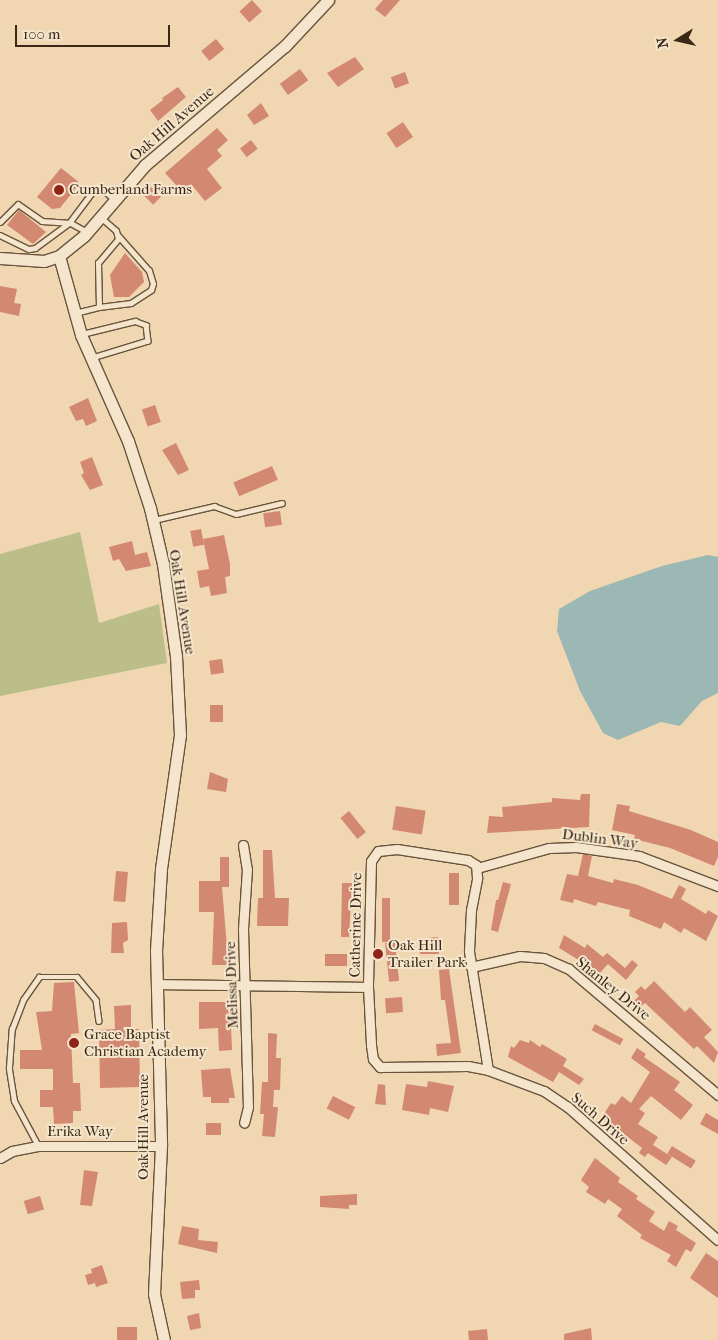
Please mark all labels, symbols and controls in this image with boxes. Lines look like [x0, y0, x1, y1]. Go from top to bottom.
scale bar [18, 15, 172, 47]
north arrow [653, 15, 703, 65]
text: 100 m [23, 25, 61, 43]
text: N [653, 36, 672, 49]
street label: Oak Hill Avenue [126, 82, 218, 166]
place label: Cumberland Farms [69, 181, 192, 199]
marker: Cumberland Farms [53, 184, 65, 196]
street label: Oak Hill Avenue [165, 548, 199, 656]
street label: Dublin Way [561, 825, 639, 853]
street label: Catherine Drive [346, 872, 366, 978]
place label: Oak Hill Trailer Park [388, 936, 466, 971]
street label: Melissa Drive [221, 941, 243, 1029]
marker: Oak Hill Trailer Park [372, 948, 384, 960]
street label: Shanley Drive [572, 953, 654, 1025]
place label: Grace Baptist Christian Academy [84, 1025, 206, 1060]
marker: Grace Baptist Christian Academy [68, 1037, 80, 1049]
street label: Oak Hill Avenue [135, 1074, 153, 1180]
street label: Such Drive [567, 1089, 633, 1149]
street label: Erika Way [47, 1123, 113, 1141]

